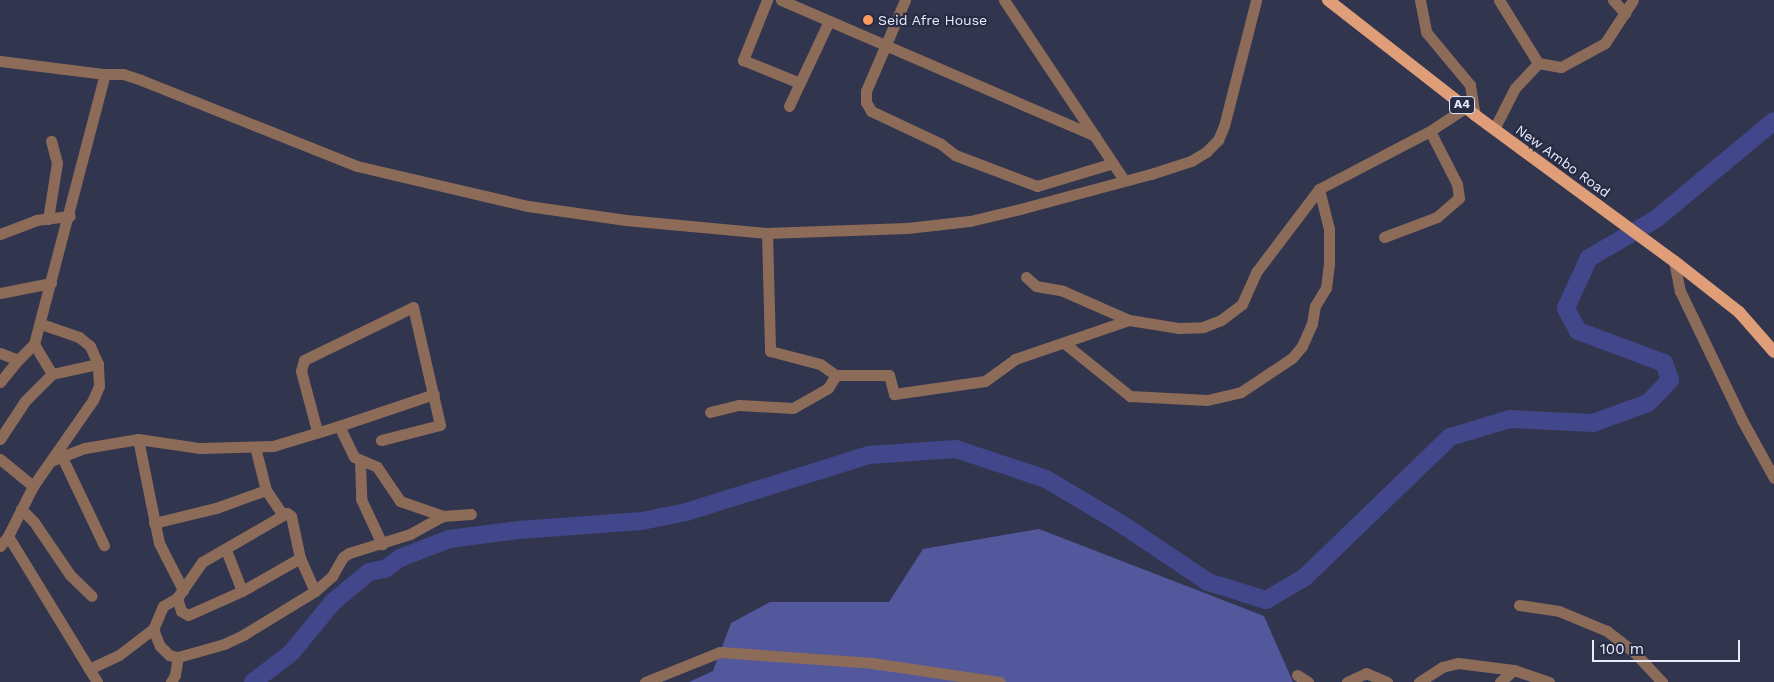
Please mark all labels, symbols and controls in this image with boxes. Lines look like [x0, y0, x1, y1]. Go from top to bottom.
place label: Seid Afre House [878, 12, 988, 28]
marker: Seid Afre House [862, 14, 874, 26]
road number: A4 [1448, 96, 1476, 114]
street label: New Ambo Road [1512, 121, 1614, 201]
scale bar [1594, 630, 1742, 662]
text: 100 m [1600, 640, 1644, 658]

